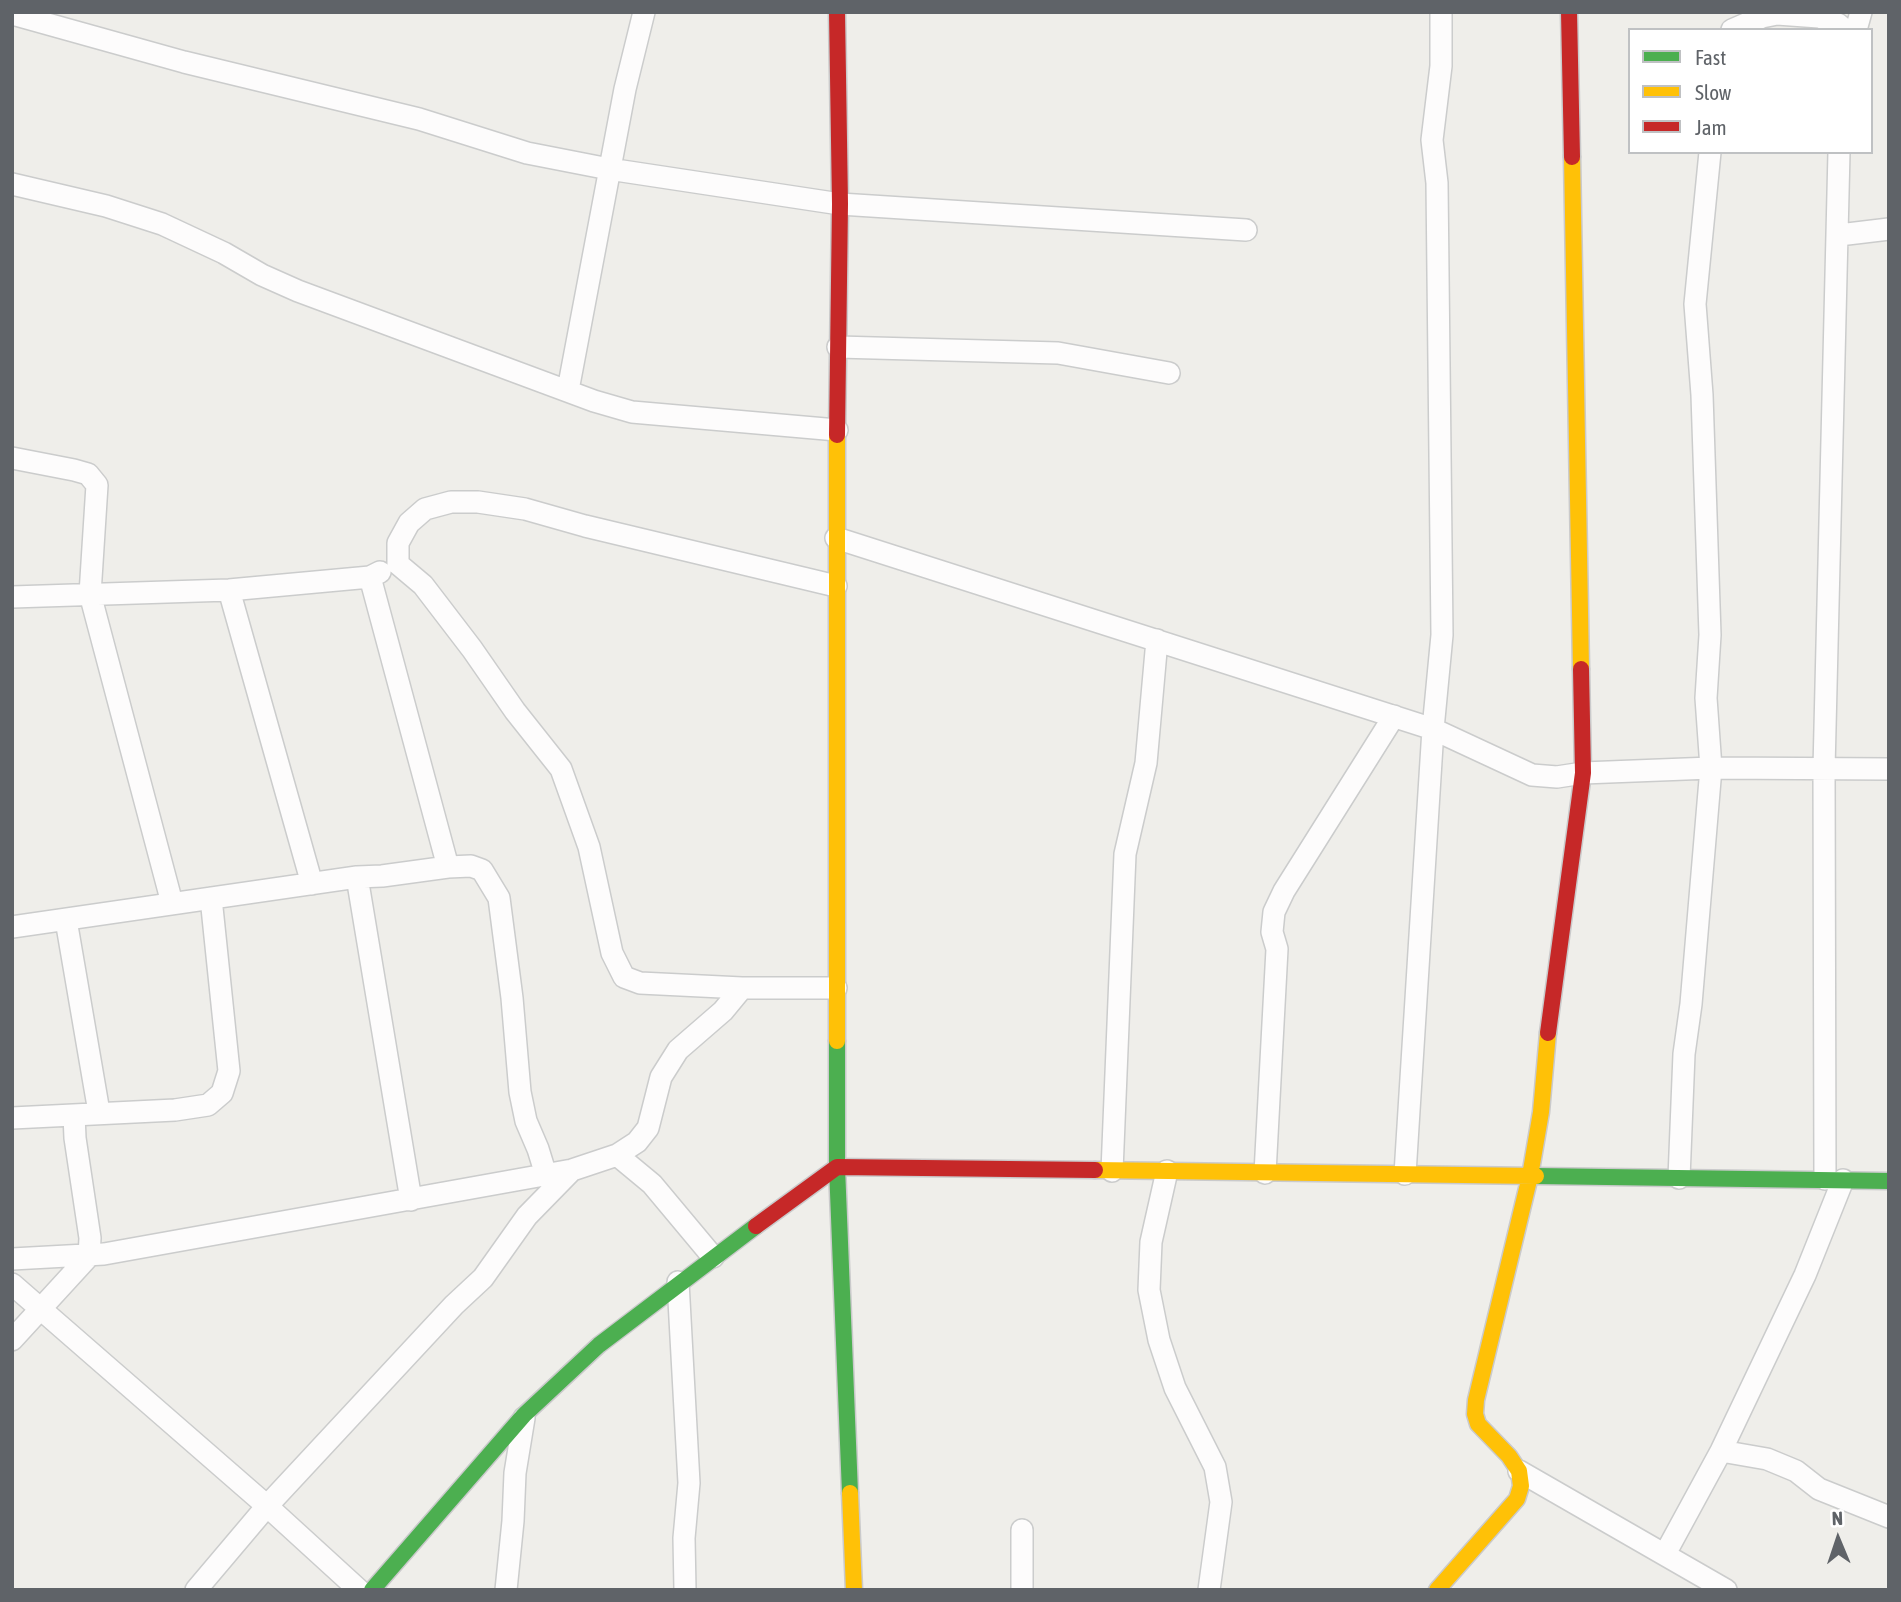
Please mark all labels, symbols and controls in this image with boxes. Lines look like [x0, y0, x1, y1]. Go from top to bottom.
legend [1628, 28, 1873, 154]
text: Fast [1695, 45, 1726, 69]
text: Slow [1695, 80, 1731, 104]
text: Jam [1695, 115, 1727, 139]
north arrow [1803, 1504, 1873, 1574]
text: N [1831, 1507, 1843, 1529]

